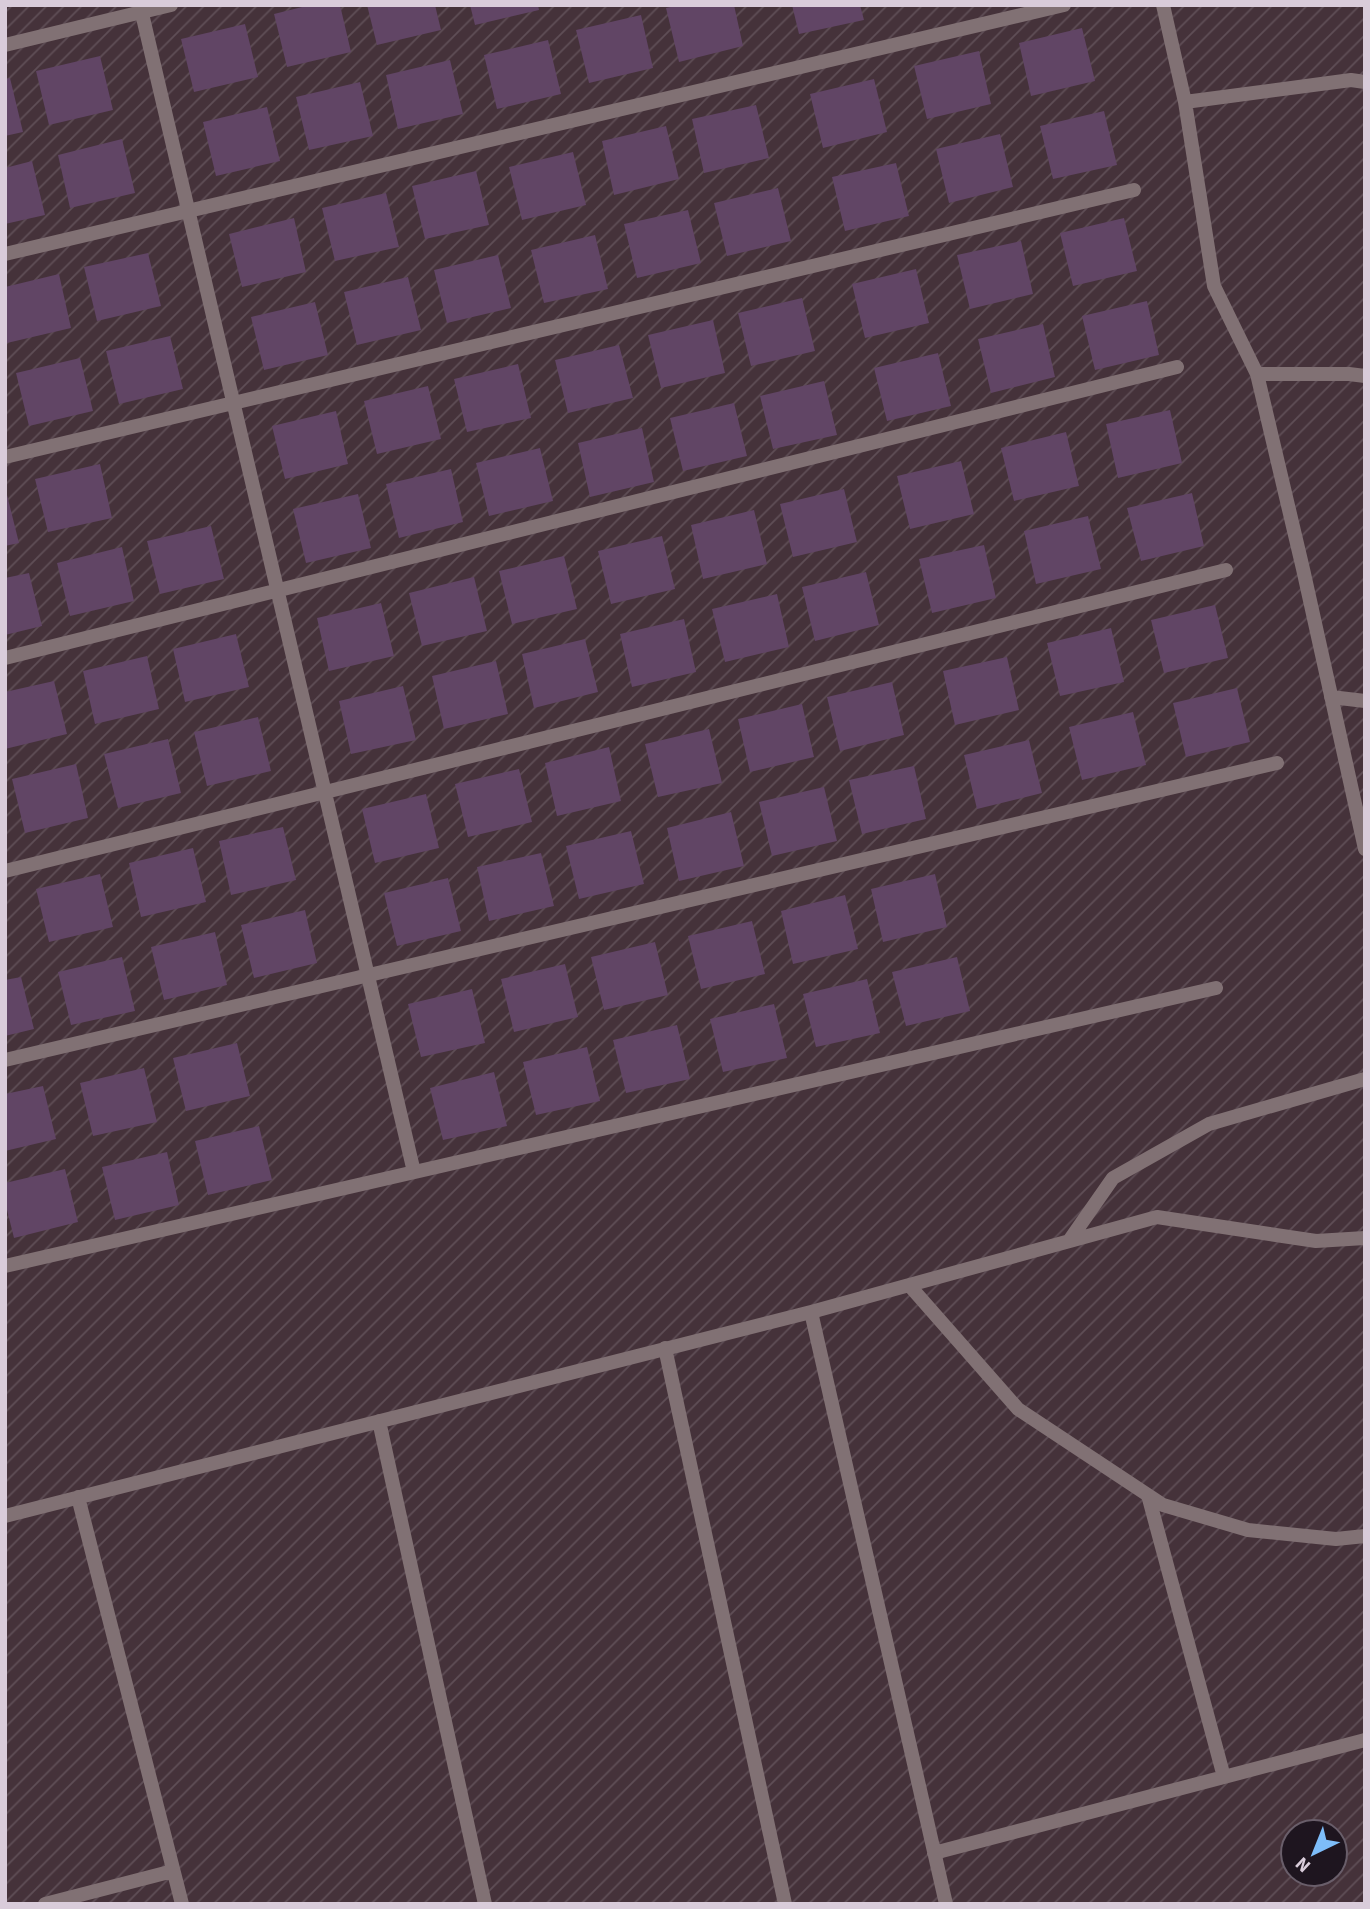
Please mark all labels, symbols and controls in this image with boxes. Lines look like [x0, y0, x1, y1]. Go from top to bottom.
north arrow [1279, 1818, 1349, 1888]
text: N [1290, 1850, 1317, 1879]

